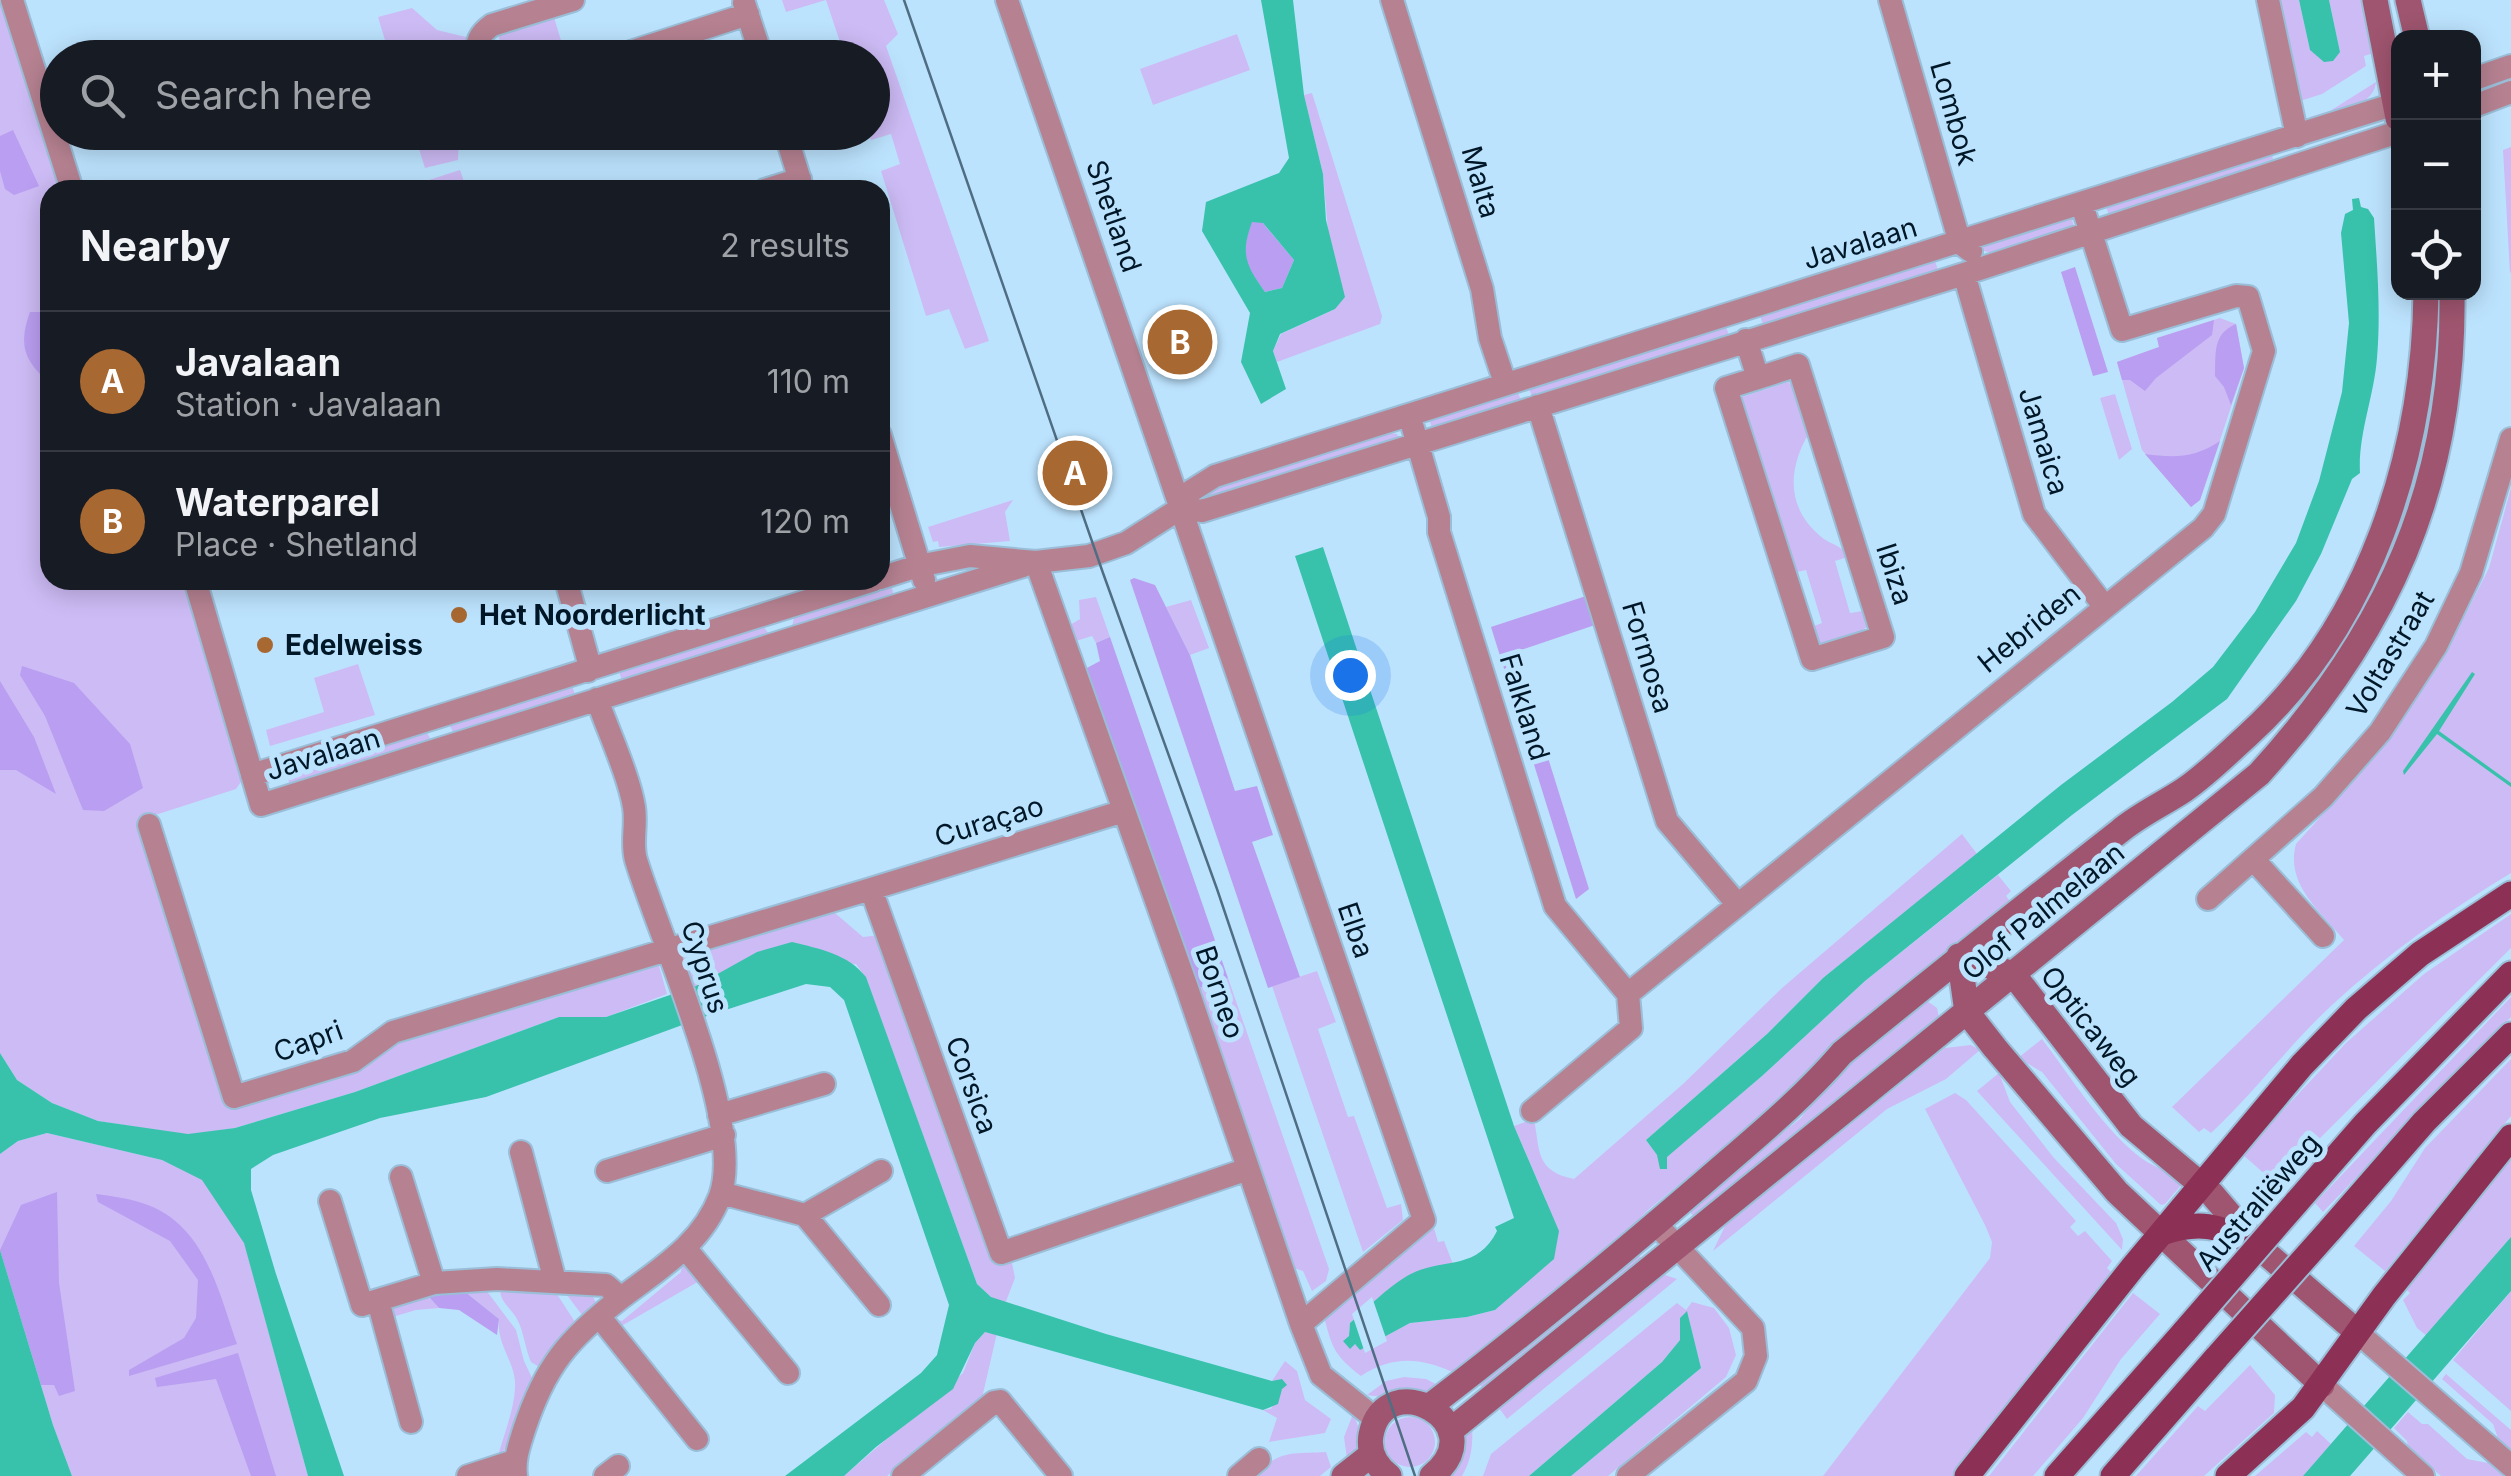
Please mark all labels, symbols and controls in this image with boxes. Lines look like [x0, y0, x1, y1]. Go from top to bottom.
map controls [2391, 30, 2481, 300]
button: + [2391, 30, 2481, 120]
search box [40, 40, 890, 150]
street label: Lombok [1923, 57, 1985, 169]
icon: search [75, 68, 130, 123]
text: Search here [155, 72, 372, 118]
button: − [2391, 120, 2481, 210]
street label: Malta [1455, 142, 1507, 222]
street label: Shetland [1079, 156, 1149, 276]
street label: Javalaan [1799, 210, 1921, 276]
button: locate [2391, 210, 2481, 300]
text: Nearby [80, 220, 231, 271]
text: 2 results [720, 226, 850, 265]
pin: B [1148, 304, 1212, 380]
text: Javalaan [175, 339, 341, 385]
text: A [101, 362, 124, 401]
text: 110 m [767, 362, 850, 401]
street label: Jamaica [2012, 383, 2076, 499]
text: Station · Javalaan [175, 385, 442, 424]
pin: A [1042, 436, 1108, 510]
text: Waterparel [175, 479, 380, 525]
text: B [102, 502, 123, 541]
text: 120 m [760, 502, 850, 541]
text: Place · Shetland [175, 525, 418, 564]
street label: Ibiza [1869, 539, 1921, 609]
street label: Hebriden [1971, 576, 2087, 680]
street label: Voltastraat [2339, 584, 2441, 724]
street label: Formosa [1615, 597, 1681, 717]
place label: Het Noorderlicht [479, 598, 705, 632]
marker: Het Noorderlicht [448, 604, 470, 626]
place label: Edelweiss [285, 628, 423, 662]
marker: Edelweiss [254, 634, 276, 656]
street label: Falkland [1493, 649, 1557, 765]
your location [1325, 650, 1376, 701]
street label: Javalaan [262, 721, 384, 787]
street label: Curaçao [930, 788, 1048, 854]
street label: Olof Palmelaan [1955, 835, 2131, 987]
street label: Elba [1331, 898, 1381, 962]
street label: Cyprus [674, 916, 736, 1018]
street label: Borneo [1188, 941, 1252, 1043]
street label: Opticaweg [2034, 959, 2148, 1093]
street label: Capri [269, 1013, 347, 1069]
street label: Corsica [939, 1032, 1005, 1138]
street label: Australiëweg [2189, 1126, 2327, 1278]

